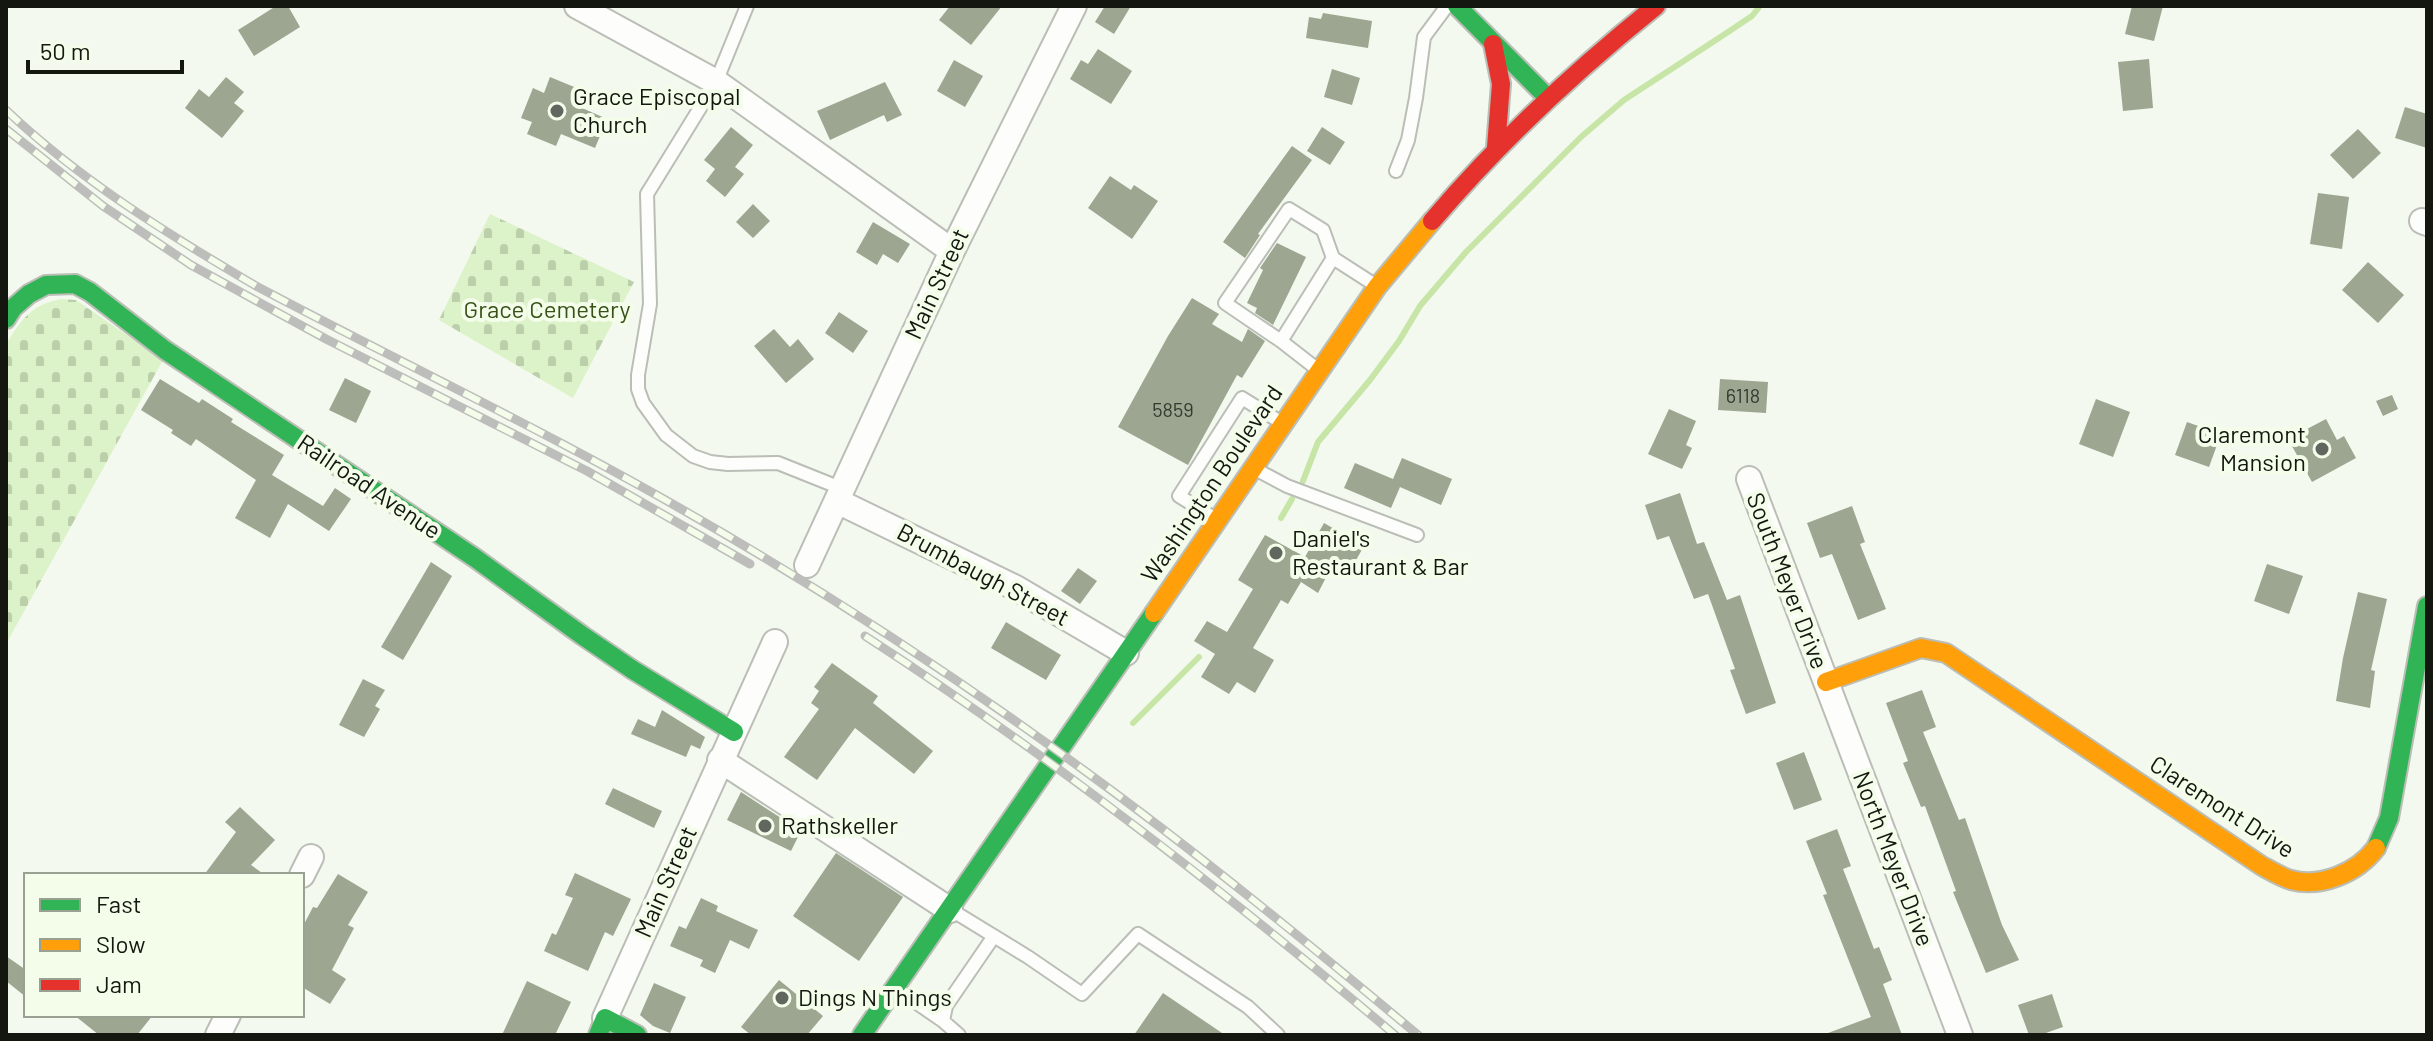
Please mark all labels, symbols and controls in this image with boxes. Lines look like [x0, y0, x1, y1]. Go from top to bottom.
scale bar [28, 24, 182, 74]
text: 50 m [40, 36, 91, 65]
place label: Grace Episcopal Church [573, 81, 741, 138]
marker: Grace Episcopal Church [548, 102, 566, 120]
street label: Main Street [897, 223, 974, 343]
park label: Grace Cemetery [464, 294, 630, 323]
street label: Washington Boulevard [1134, 379, 1288, 587]
house number: 6118 [1726, 383, 1760, 407]
house number: 5859 [1152, 397, 1194, 421]
place label: Claremont Mansion [2198, 419, 2306, 476]
street label: Railroad Avenue [293, 427, 447, 544]
marker: Claremont Mansion [2313, 440, 2331, 458]
street label: South Meyer Drive [1741, 488, 1835, 673]
street label: Brumbaugh Street [893, 516, 1075, 631]
place label: Daniel's Restaurant & Bar [1292, 523, 1469, 580]
marker: Daniel's Restaurant & Bar [1267, 544, 1285, 562]
street label: Claremont Drive [2145, 748, 2301, 863]
street label: North Meyer Drive [1848, 767, 1941, 950]
place label: Rathskeller [781, 810, 898, 839]
marker: Rathskeller [756, 817, 774, 835]
street label: Main Street [627, 821, 702, 942]
legend [24, 873, 304, 1017]
text: Fast [96, 889, 141, 918]
text: Slow [96, 929, 145, 958]
text: Jam [96, 969, 142, 998]
place label: Dings N Things [798, 982, 952, 1011]
marker: Dings N Things [773, 989, 791, 1007]

